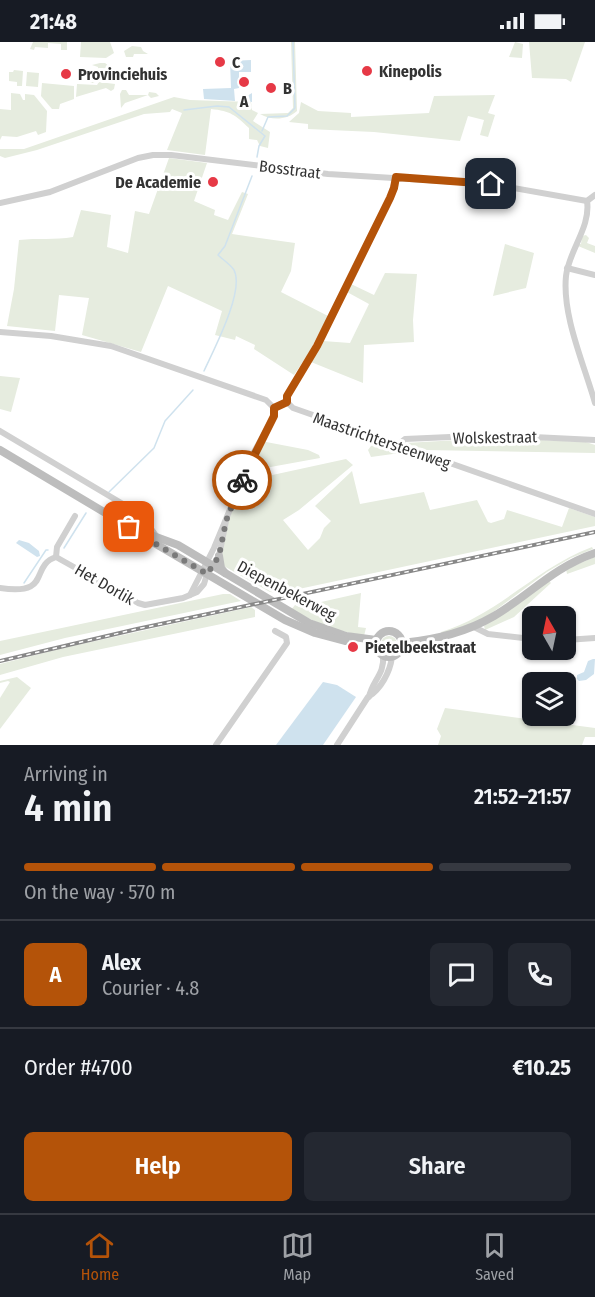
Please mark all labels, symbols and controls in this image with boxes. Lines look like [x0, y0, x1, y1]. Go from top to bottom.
text: 21:48 [30, 8, 77, 35]
place label: C [232, 53, 241, 72]
marker: C [213, 55, 227, 69]
place label: Kinepolis [379, 62, 442, 81]
marker: Kinepolis [360, 64, 374, 78]
place label: Provinciehuis [78, 65, 167, 84]
marker: Provinciehuis [59, 67, 73, 81]
marker: A [237, 75, 251, 89]
place label: B [283, 79, 292, 98]
marker: B [264, 81, 278, 95]
place label: A [239, 92, 249, 111]
street label: Bosstraat [258, 156, 323, 183]
pin [465, 158, 516, 209]
icon: home [474, 167, 507, 200]
place label: De Academie [115, 173, 201, 192]
marker: De Academie [206, 175, 220, 189]
street label: Maastrichtersteenweg [311, 408, 453, 473]
street label: Wolskestraat [453, 427, 538, 448]
courier [212, 450, 272, 510]
icon: bike [226, 464, 259, 497]
pin [103, 501, 154, 552]
icon: bag [112, 510, 145, 543]
street label: Diepenbekerweg [234, 556, 340, 625]
street label: Het Dorlik [72, 560, 138, 609]
north arrow [522, 606, 576, 660]
map controls [522, 606, 576, 726]
place label: Pietelbeekstraat [365, 638, 477, 657]
marker: Pietelbeekstraat [346, 640, 360, 654]
button: layers [522, 672, 576, 726]
text: Arriving in [24, 762, 108, 786]
text: 21:52–21:57 [474, 783, 571, 810]
text: 4 min [24, 785, 113, 831]
text: On the way · 570 m [24, 880, 176, 904]
button: chat [430, 943, 493, 1006]
button: phone [508, 943, 571, 1006]
text: Alex [102, 949, 141, 976]
text: A [50, 961, 61, 988]
text: Courier · 4.8 [102, 976, 199, 1000]
text: Order #4700 [24, 1054, 133, 1081]
text: €10.25 [513, 1054, 571, 1081]
button: Help [24, 1132, 292, 1201]
button: Share [304, 1132, 571, 1201]
tab: Home [81, 1229, 119, 1284]
tab: Map [281, 1229, 314, 1284]
tab: Saved [475, 1229, 514, 1284]

